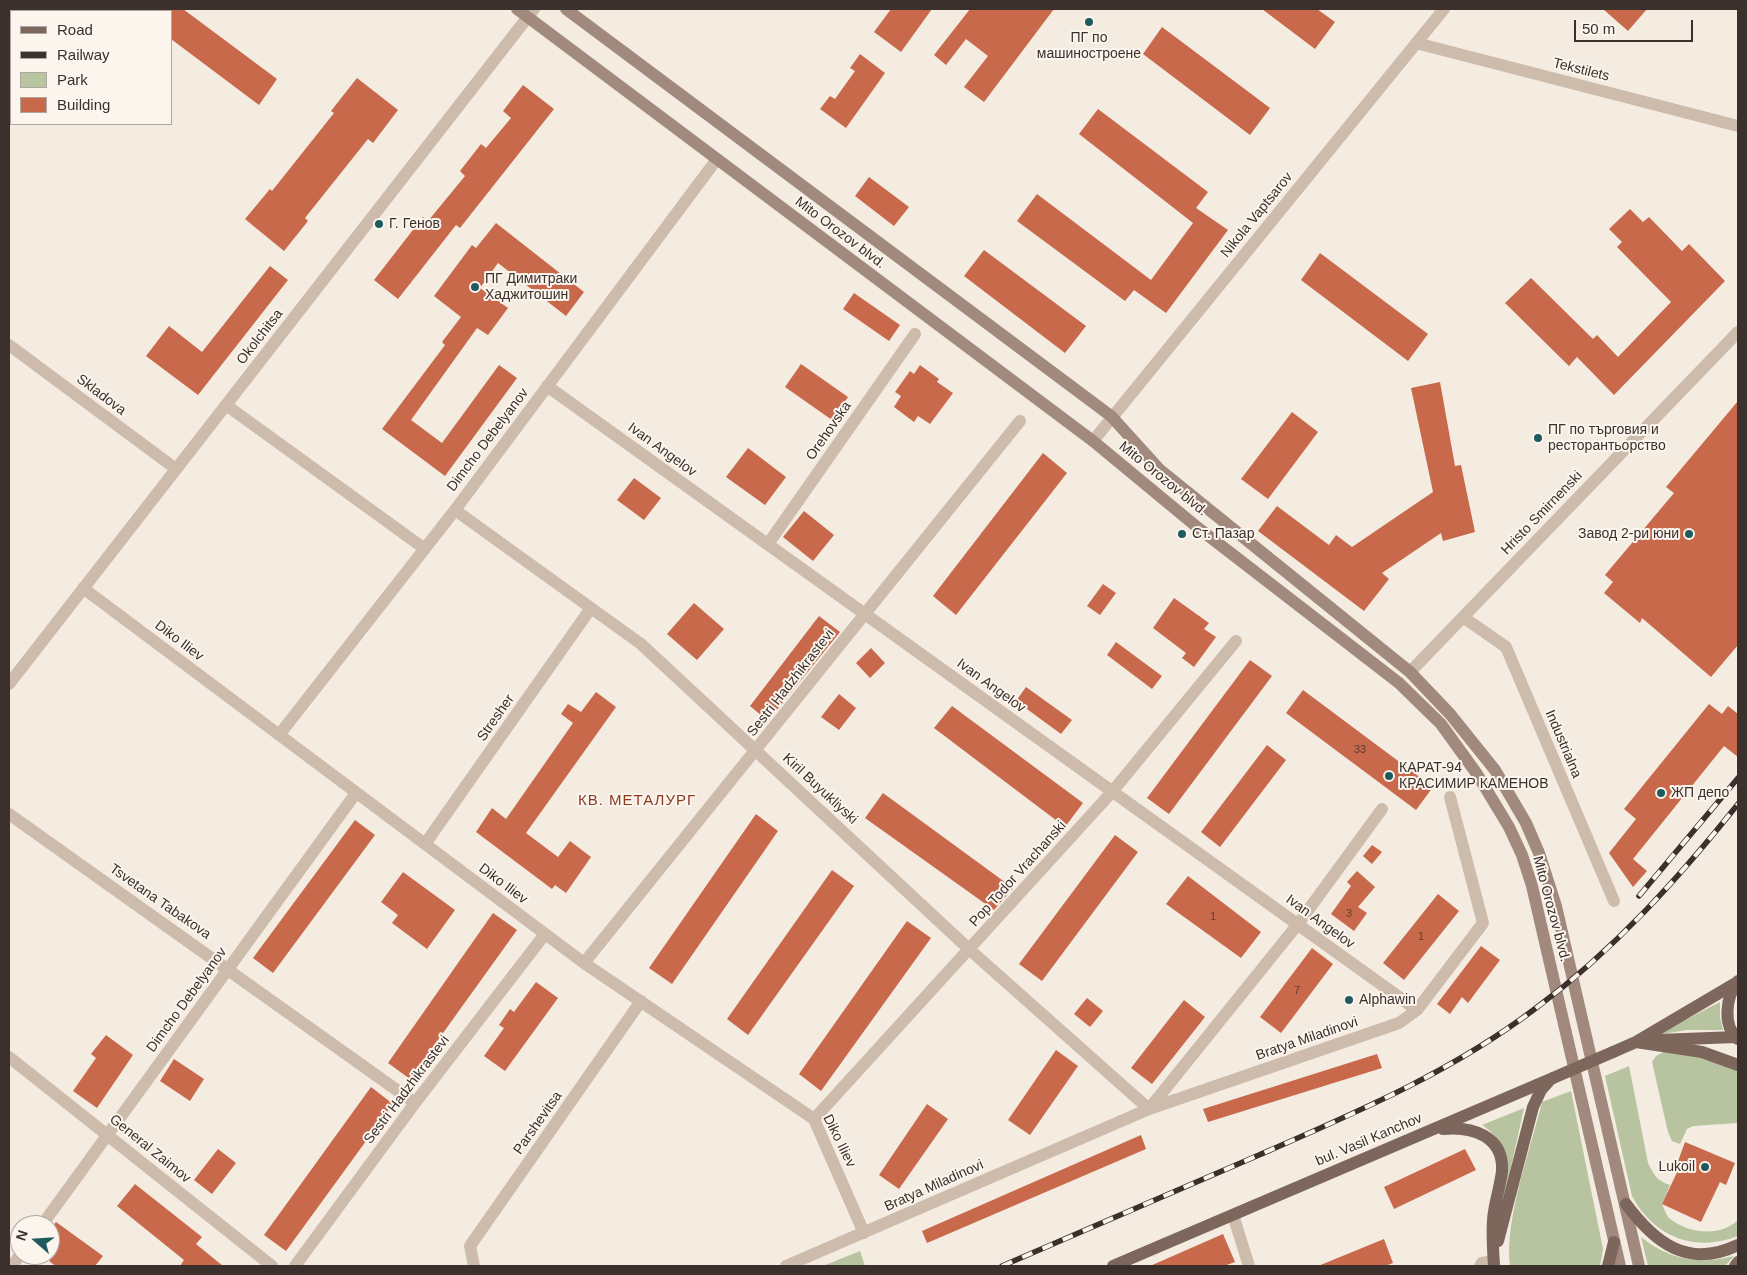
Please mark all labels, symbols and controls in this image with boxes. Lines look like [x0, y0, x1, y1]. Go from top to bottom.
legend [10, 10, 172, 125]
scale bar [1577, 10, 1696, 42]
marker: ПГ по машиностроене [1083, 16, 1095, 28]
text: 50 m [1582, 20, 1615, 37]
text: Road [57, 21, 93, 38]
place label: ПГ по машиностроене [1037, 30, 1141, 62]
text: Railway [57, 46, 110, 63]
street label: Tekstilets [1551, 55, 1611, 85]
text: Park [57, 71, 88, 88]
text: Building [57, 96, 110, 113]
street label: Nikola Vaptsarov [1217, 169, 1297, 261]
street label: Mito Orozov blvd. [791, 194, 889, 272]
place label: Г. Генов [389, 216, 440, 232]
marker: Г. Генов [373, 218, 385, 230]
place label: ПГ Димитраки Хаджитошин [485, 271, 577, 304]
marker: ПГ Димитраки Хаджитошин [469, 281, 481, 293]
street label: Okolchitsa [233, 306, 287, 368]
street label: Skladova [73, 371, 129, 419]
street label: Dimcho Debelyanov [444, 385, 532, 495]
street label: Orehovska [803, 398, 855, 464]
street label: Ivan Angelov [624, 419, 700, 481]
place label: ПГ по търговия и ресторантьорство [1548, 422, 1666, 454]
marker: ПГ по търговия и ресторантьорство [1532, 432, 1544, 444]
street label: Mito Orozov blvd. [1115, 438, 1211, 520]
street label: Hristo Smirnenski [1498, 468, 1586, 558]
place label: Ст. Пазар [1192, 526, 1254, 542]
place label: Завод 2-ри юни [1578, 526, 1679, 542]
marker: Ст. Пазар [1176, 528, 1188, 540]
marker: Завод 2-ри юни [1683, 528, 1695, 540]
street label: Diko Iliev [151, 617, 207, 665]
street label: Sestri Hadzhikrastevi [744, 626, 838, 740]
street label: Ivan Angelov [953, 655, 1029, 717]
street label: Stresher [474, 692, 518, 744]
street label: Industrialna [1541, 707, 1585, 781]
house number: 33 [1354, 743, 1366, 757]
street label: Kiril Buyukliyski [779, 750, 861, 828]
place label: КАРАТ-94 КРАСИМИР КАМЕНОВ [1399, 760, 1549, 792]
marker: КАРАТ-94 КРАСИМИР КАМЕНОВ [1383, 770, 1395, 782]
place label: ЖП депо [1671, 785, 1729, 801]
marker: ЖП депо [1655, 787, 1667, 799]
district label: КВ. МЕТАЛУРГ [576, 792, 698, 810]
street label: Pop Todor Vrachanski [966, 818, 1070, 930]
street label: Mito Orozov blvd. [1529, 854, 1573, 964]
street label: Diko Iliev [475, 860, 531, 908]
street label: Tsvetana Tabakova [106, 861, 214, 943]
street label: Ivan Angelov [1282, 891, 1358, 953]
house number: 3 [1346, 907, 1352, 921]
house number: 1 [1210, 910, 1216, 924]
house number: 1 [1418, 930, 1424, 944]
street label: Dimcho Debelyanov [143, 944, 231, 1056]
house number: 7 [1294, 984, 1300, 998]
place label: Alphawin [1359, 992, 1416, 1008]
marker: Alphawin [1343, 994, 1355, 1006]
street label: Bratya Miladinovi [1254, 1014, 1360, 1064]
street label: Sestri Hadzhikrastevi [361, 1032, 453, 1148]
street label: Parshevitsa [510, 1088, 566, 1158]
street label: bul. Vasil Kanchov [1313, 1110, 1425, 1170]
street label: General Zaimov [106, 1111, 194, 1187]
street label: Diko Iliev [819, 1112, 859, 1170]
street label: Bratya Miladinovi [882, 1157, 986, 1215]
place label: Lukoil [1658, 1159, 1695, 1175]
marker: Lukoil [1699, 1161, 1711, 1173]
north arrow [10, 1215, 60, 1265]
text: N [13, 1228, 31, 1243]

